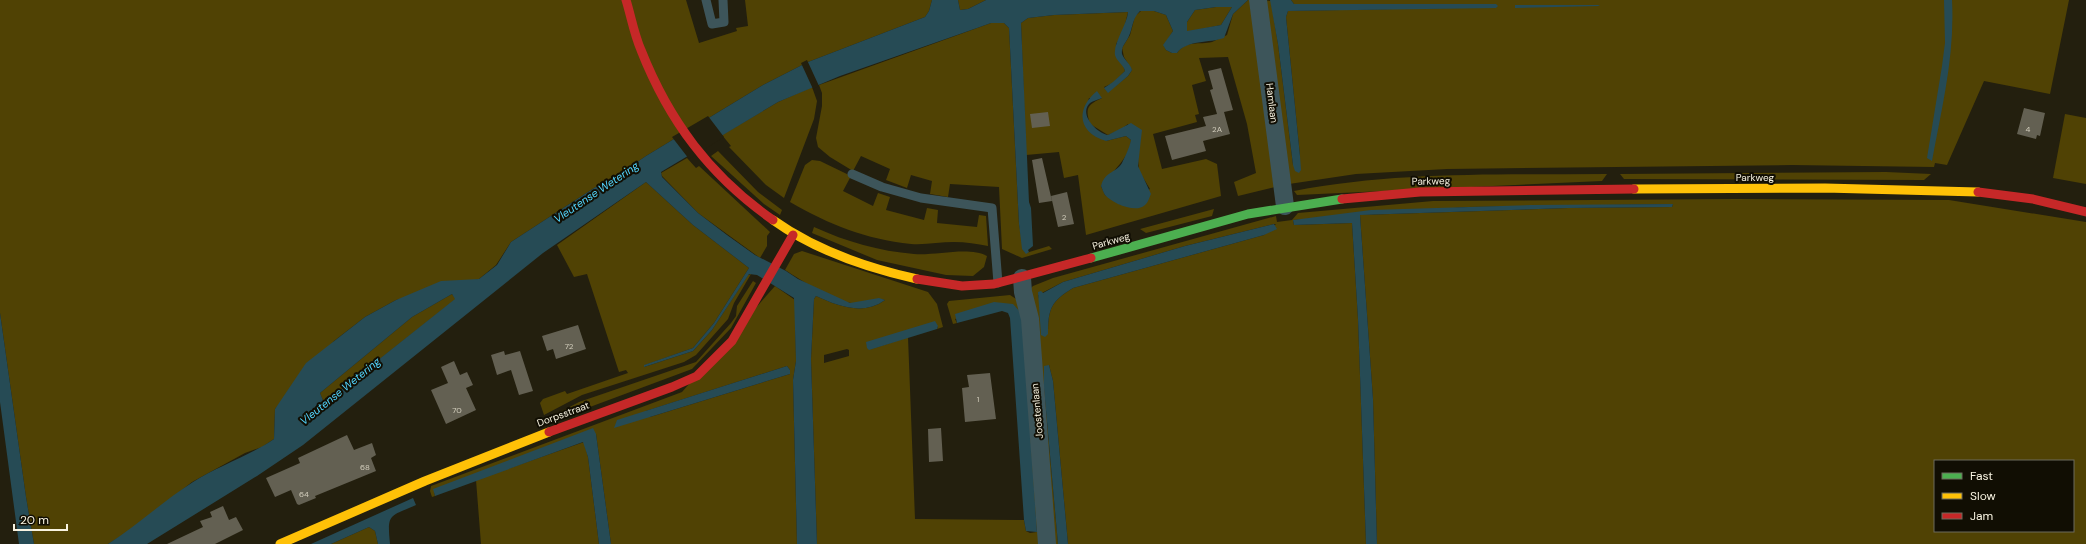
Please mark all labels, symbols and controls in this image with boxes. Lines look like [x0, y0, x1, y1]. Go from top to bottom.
street label: Hamlaan [1263, 82, 1281, 124]
house number: 2A [1212, 124, 1223, 134]
house number: 4 [2026, 124, 2031, 134]
water label: Vleutense Wetering [551, 158, 642, 226]
street label: Parkweg [1736, 171, 1775, 184]
street label: Parkweg [1412, 174, 1451, 188]
house number: 2 [1062, 212, 1067, 222]
street label: Parkweg [1091, 229, 1132, 253]
house number: 72 [565, 341, 574, 351]
water label: Vleutense Wetering [297, 354, 384, 428]
street label: Joostenlaan [1028, 382, 1046, 439]
house number: 1 [977, 394, 979, 404]
street label: Dorpsstraat [535, 398, 591, 429]
house number: 70 [452, 405, 462, 415]
legend [1934, 460, 2074, 532]
house number: 68 [360, 462, 370, 472]
text: Fast [1970, 468, 1993, 484]
text: Slow [1970, 488, 1996, 504]
house number: 64 [299, 489, 309, 499]
scale bar [14, 506, 67, 532]
text: Jam [1970, 508, 1993, 524]
text: 20 m [20, 512, 49, 528]

